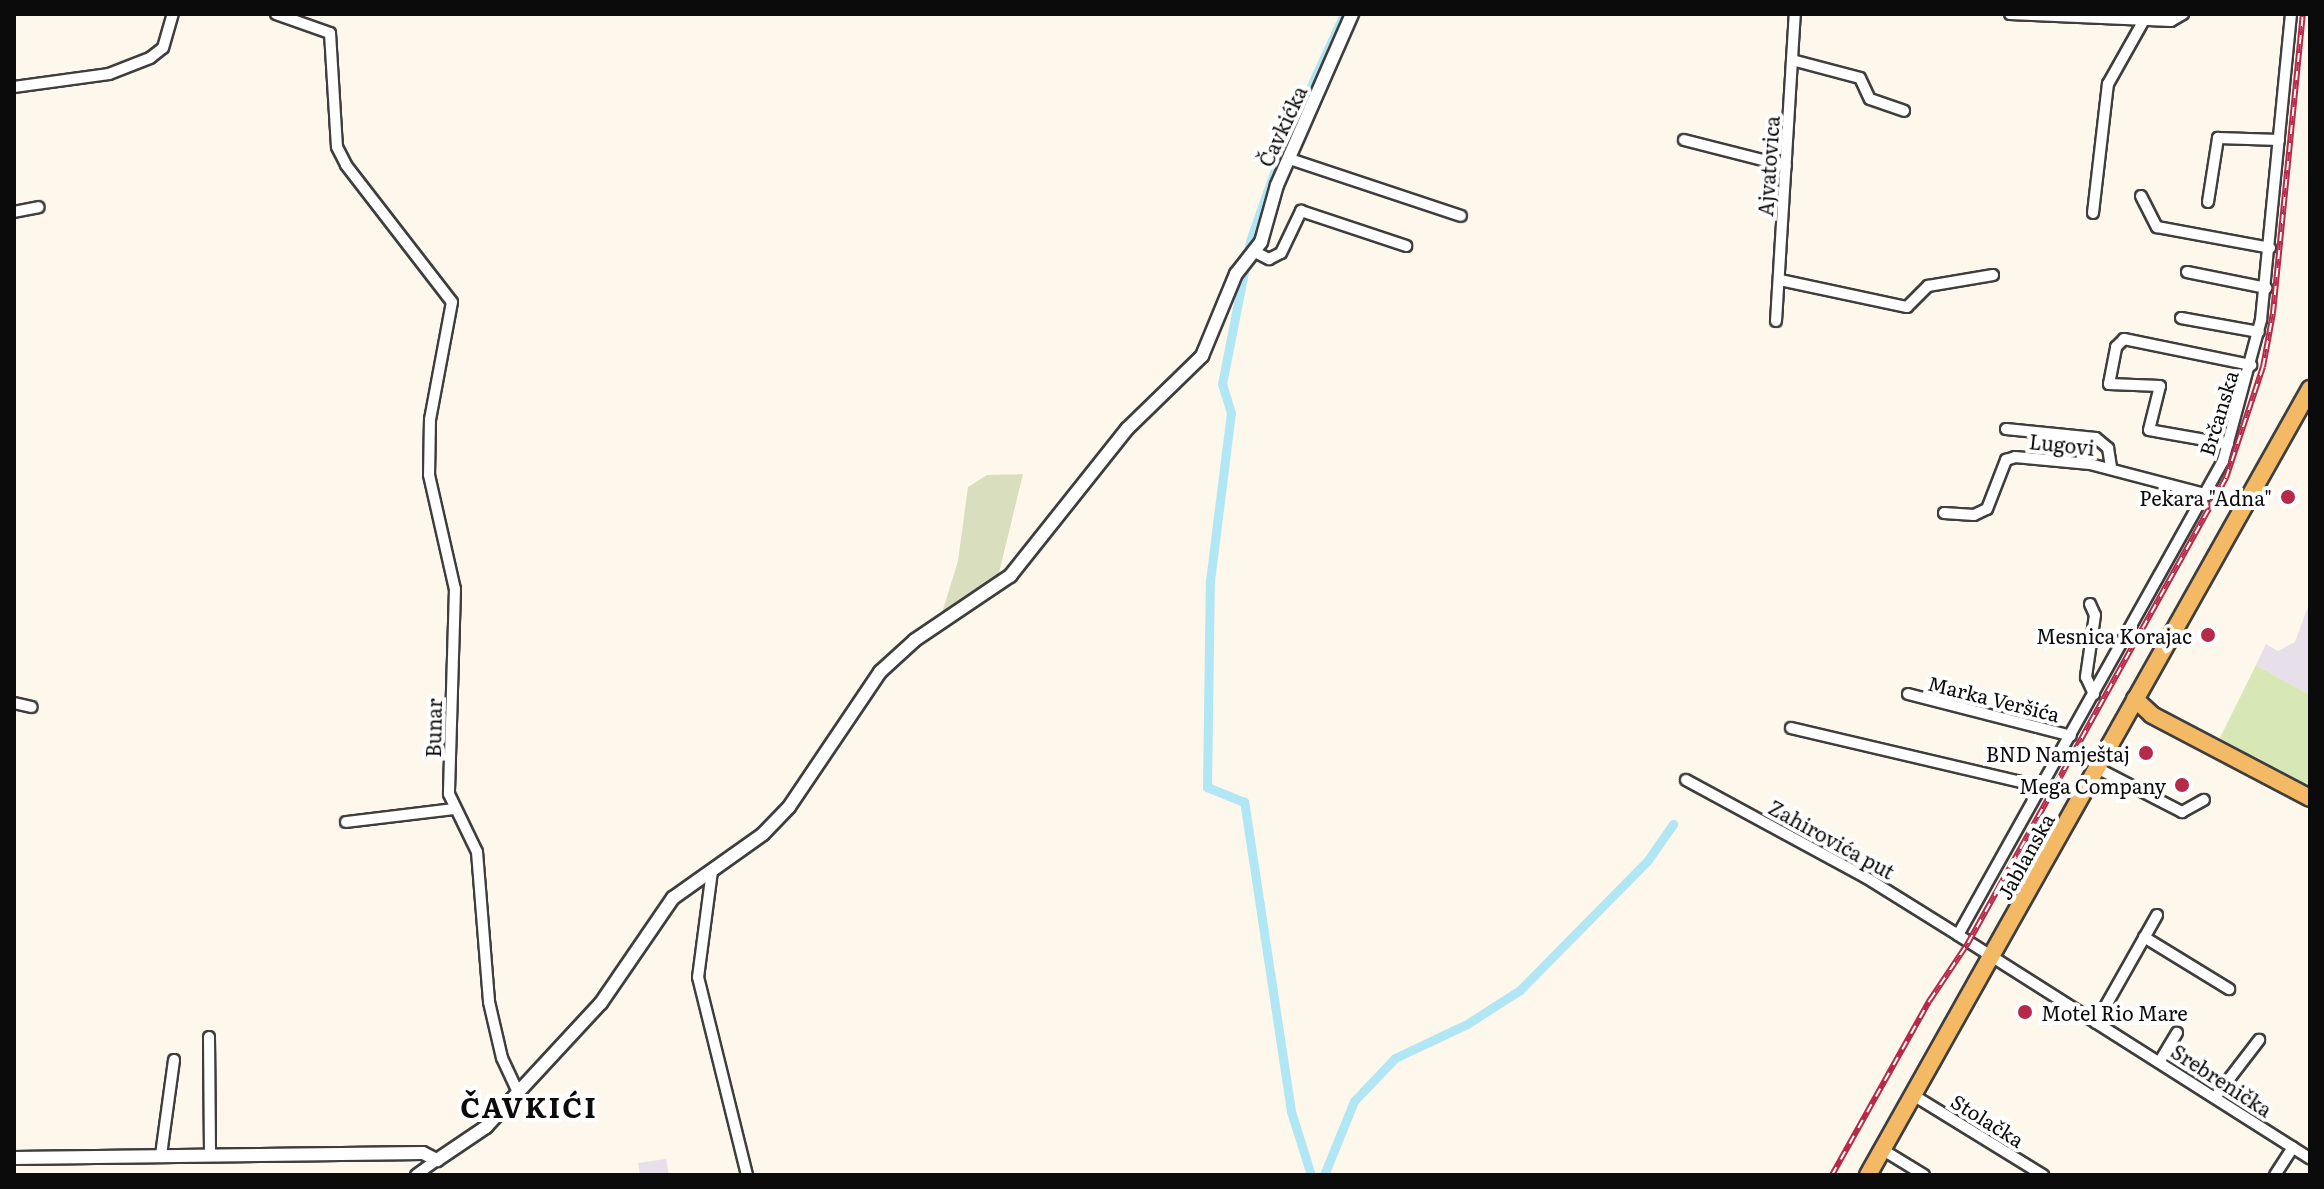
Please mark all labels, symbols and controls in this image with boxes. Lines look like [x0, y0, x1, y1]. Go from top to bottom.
street label: Čavkićka [1253, 82, 1311, 170]
street label: Ajvatovica [1753, 115, 1783, 217]
street label: Brčanska [2194, 367, 2242, 459]
street label: Lugovi [2028, 429, 2096, 459]
place label: Pekara "Adna" [2139, 485, 2272, 509]
marker: Pekara "Adna" [2279, 488, 2297, 506]
place label: Mesnica Korajac [2036, 623, 2192, 647]
marker: Mesnica Korajac [2199, 626, 2217, 644]
street label: Marka Veršića [1926, 670, 2062, 726]
street label: Bunar [420, 698, 446, 758]
place label: BND Namještaj [1986, 741, 2130, 765]
marker: BND Namještaj [2137, 744, 2155, 762]
place label: Mega Company [2019, 773, 2166, 797]
marker: Mega Company [2173, 776, 2191, 794]
street label: Zahirovića put [1765, 795, 1899, 883]
street label: Jablanska [1992, 809, 2058, 903]
place label: Motel Rio Mare [2041, 1000, 2188, 1024]
marker: Motel Rio Mare [2016, 1003, 2034, 1021]
street label: Srebrenička [2167, 1039, 2277, 1121]
street label: Stolačka [1947, 1088, 2029, 1152]
district label: ČAVKIĆI [460, 1089, 598, 1123]

